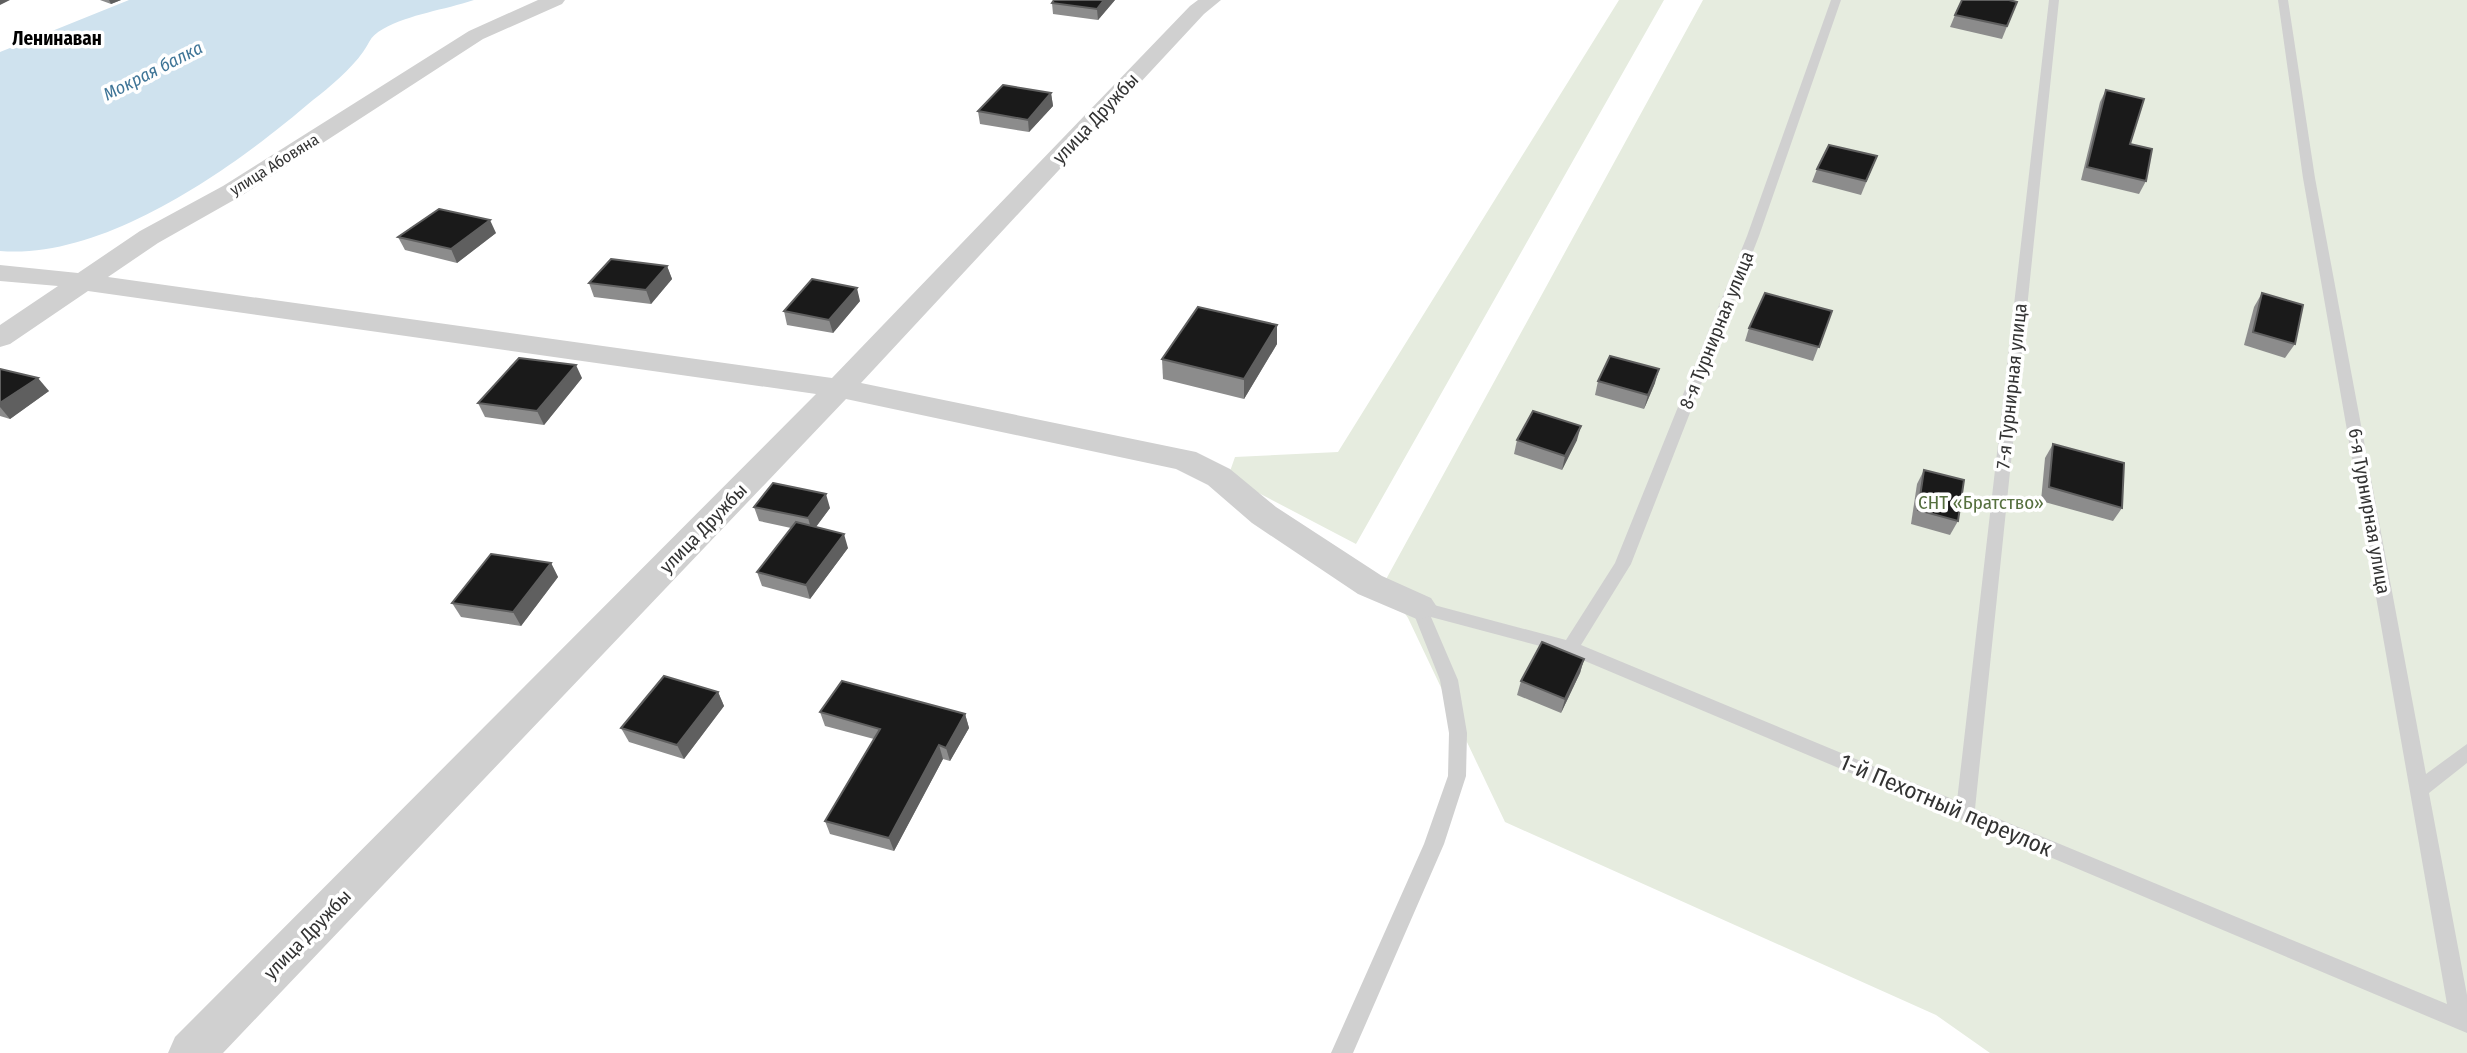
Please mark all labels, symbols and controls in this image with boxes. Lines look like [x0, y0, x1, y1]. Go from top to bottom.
district label: Ленинаван [12, 27, 102, 50]
water label: Мокрая балка [100, 37, 206, 105]
street label: улица Дружбы [1047, 68, 1143, 168]
street label: улица Абовяна [226, 129, 322, 199]
street label: 8-я Турнирная улица [1674, 248, 1759, 412]
street label: 7-я Турнирная улица [1991, 302, 2032, 470]
street label: 6-я Турнирная улица [2344, 426, 2395, 596]
street label: улица Дружбы [655, 479, 752, 578]
park label: СНТ «Братство» [1918, 491, 2044, 514]
street label: 1-й Пехотный переулок [1836, 748, 2057, 863]
street label: улица Дружбы [259, 885, 356, 984]

